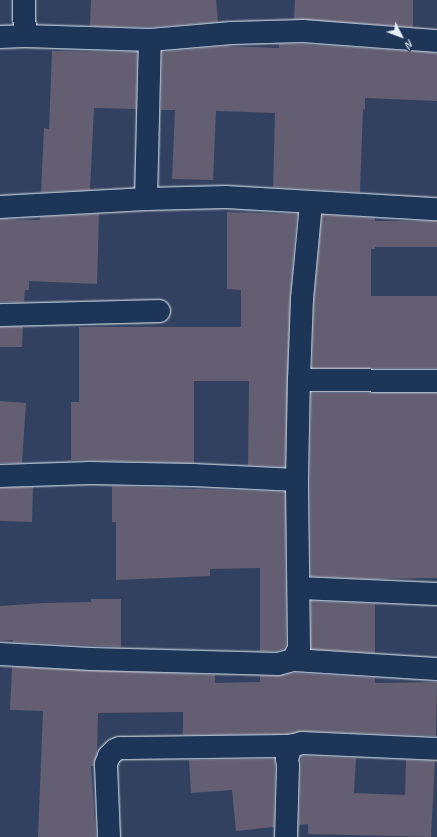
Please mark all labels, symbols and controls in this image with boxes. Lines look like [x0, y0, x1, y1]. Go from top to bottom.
north arrow [381, 16, 421, 56]
text: N [402, 37, 417, 51]

